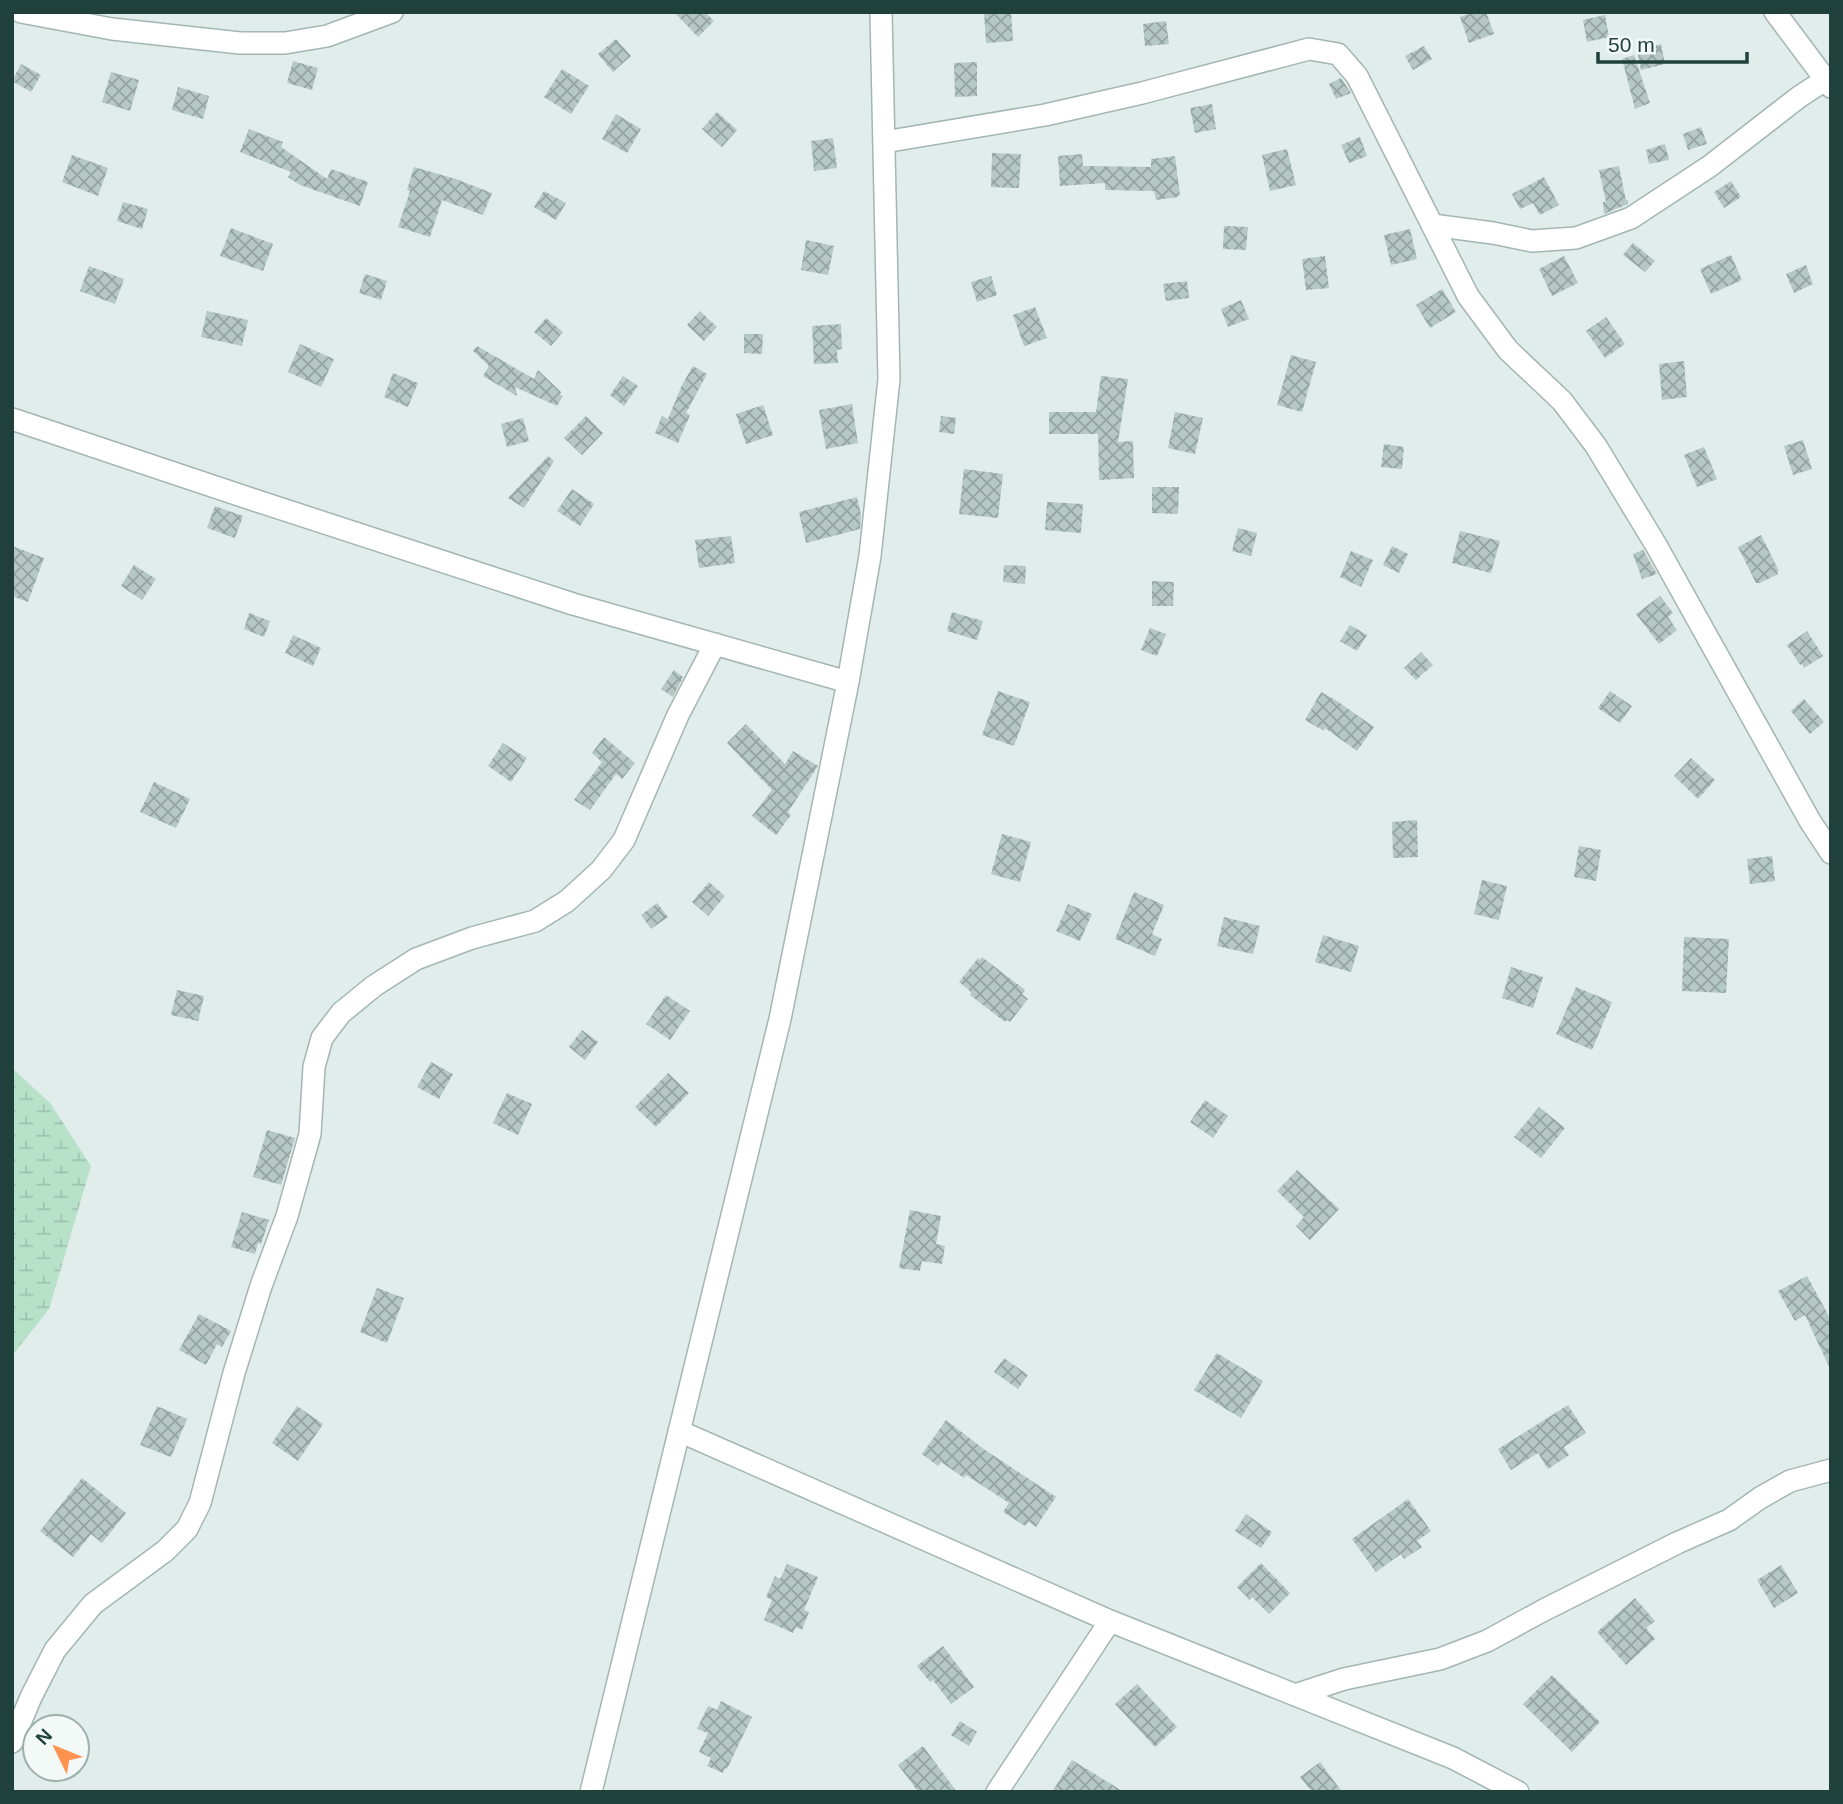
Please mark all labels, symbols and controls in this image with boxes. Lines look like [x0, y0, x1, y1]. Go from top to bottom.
scale bar [1598, 21, 1747, 65]
text: 50 m [1608, 33, 1655, 56]
north arrow [21, 1713, 91, 1783]
text: N [32, 1725, 56, 1749]

